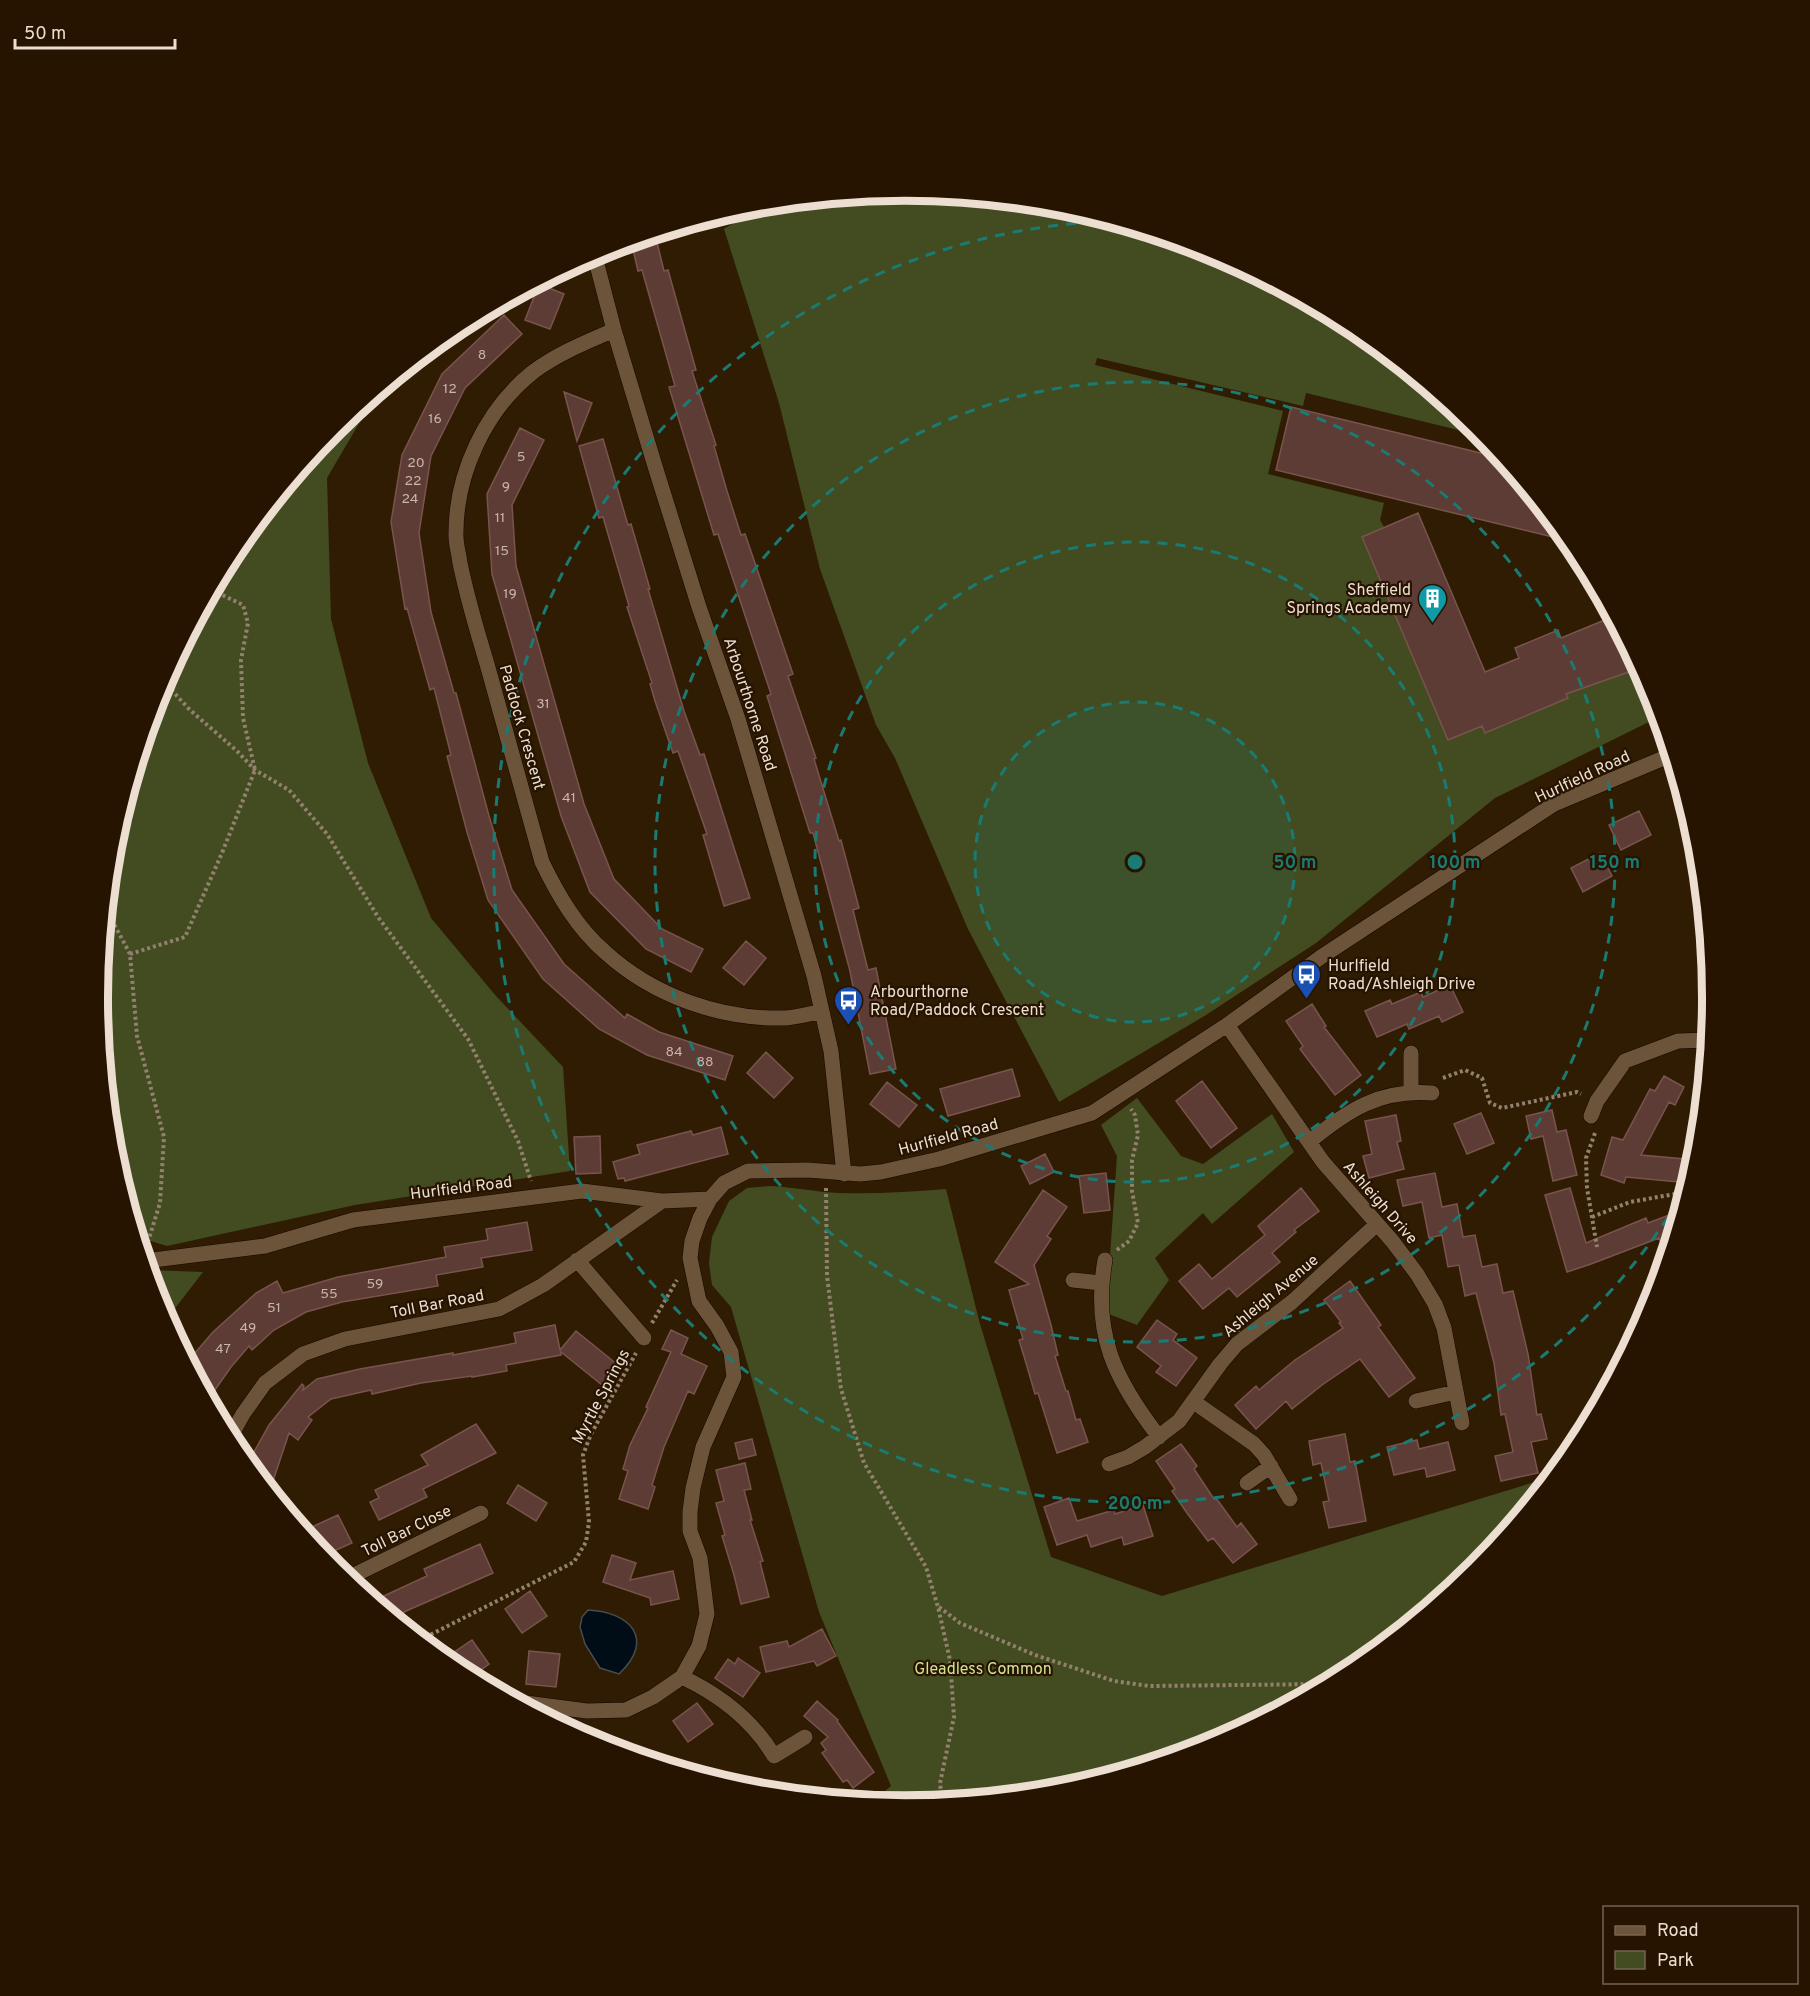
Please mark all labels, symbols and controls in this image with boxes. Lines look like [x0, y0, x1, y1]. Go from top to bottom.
scale bar [15, 12, 176, 50]
text: 50 m [24, 23, 66, 46]
house number: 8 [478, 347, 486, 364]
house number: 12 [443, 381, 457, 398]
house number: 16 [428, 411, 442, 428]
house number: 5 [517, 449, 525, 466]
house number: 20 [407, 455, 425, 472]
house number: 22 [404, 473, 422, 490]
house number: 9 [502, 479, 510, 496]
house number: 24 [401, 491, 419, 508]
house number: 11 [495, 510, 505, 527]
house number: 15 [495, 543, 509, 560]
place label: Sheffield Springs Academy [1286, 581, 1411, 619]
building icon: Sheffield Springs Academy [1416, 582, 1448, 624]
house number: 19 [503, 586, 517, 603]
street label: Arbourthorne Road [718, 635, 780, 774]
street label: Paddock Crescent [494, 663, 549, 793]
house number: 31 [536, 696, 550, 713]
street label: Hurlfield Road [1532, 747, 1634, 809]
house number: 41 [562, 790, 576, 807]
centre of rings [1125, 852, 1145, 872]
text: 50 m [1273, 852, 1317, 875]
text: 100 m [1429, 852, 1481, 875]
text: 150 m [1590, 852, 1640, 875]
place label: Hurlfield Road/Ashleigh Drive [1328, 957, 1475, 995]
bus stop icon: Hurlfield Road/Ashleigh Drive [1291, 958, 1323, 1000]
place label: Arbourthorne Road/Paddock Crescent [870, 983, 1044, 1021]
bus stop icon: Arbourthorne Road/Paddock Crescent [833, 984, 865, 1026]
house number: 84 [665, 1044, 683, 1061]
house number: 88 [696, 1054, 714, 1071]
street label: Hurlfield Road [896, 1115, 1001, 1161]
street label: Ashleigh Drive [1338, 1158, 1421, 1249]
street label: Hurlfield Road [409, 1173, 513, 1205]
street label: Ashleigh Avenue [1219, 1251, 1323, 1342]
house number: 59 [367, 1276, 383, 1293]
house number: 55 [320, 1286, 338, 1303]
street label: Toll Bar Road [389, 1286, 486, 1324]
house number: 51 [267, 1300, 281, 1317]
house number: 49 [240, 1320, 256, 1337]
house number: 47 [215, 1341, 231, 1358]
street label: Myrtle Springs [568, 1346, 635, 1448]
text: 200 m [1107, 1493, 1163, 1516]
street label: Toll Bar Close [359, 1501, 455, 1562]
park label: Gleadless Common [914, 1660, 1052, 1680]
legend [1603, 1906, 1798, 1984]
text: Road [1657, 1920, 1699, 1943]
text: Park [1657, 1950, 1694, 1973]

